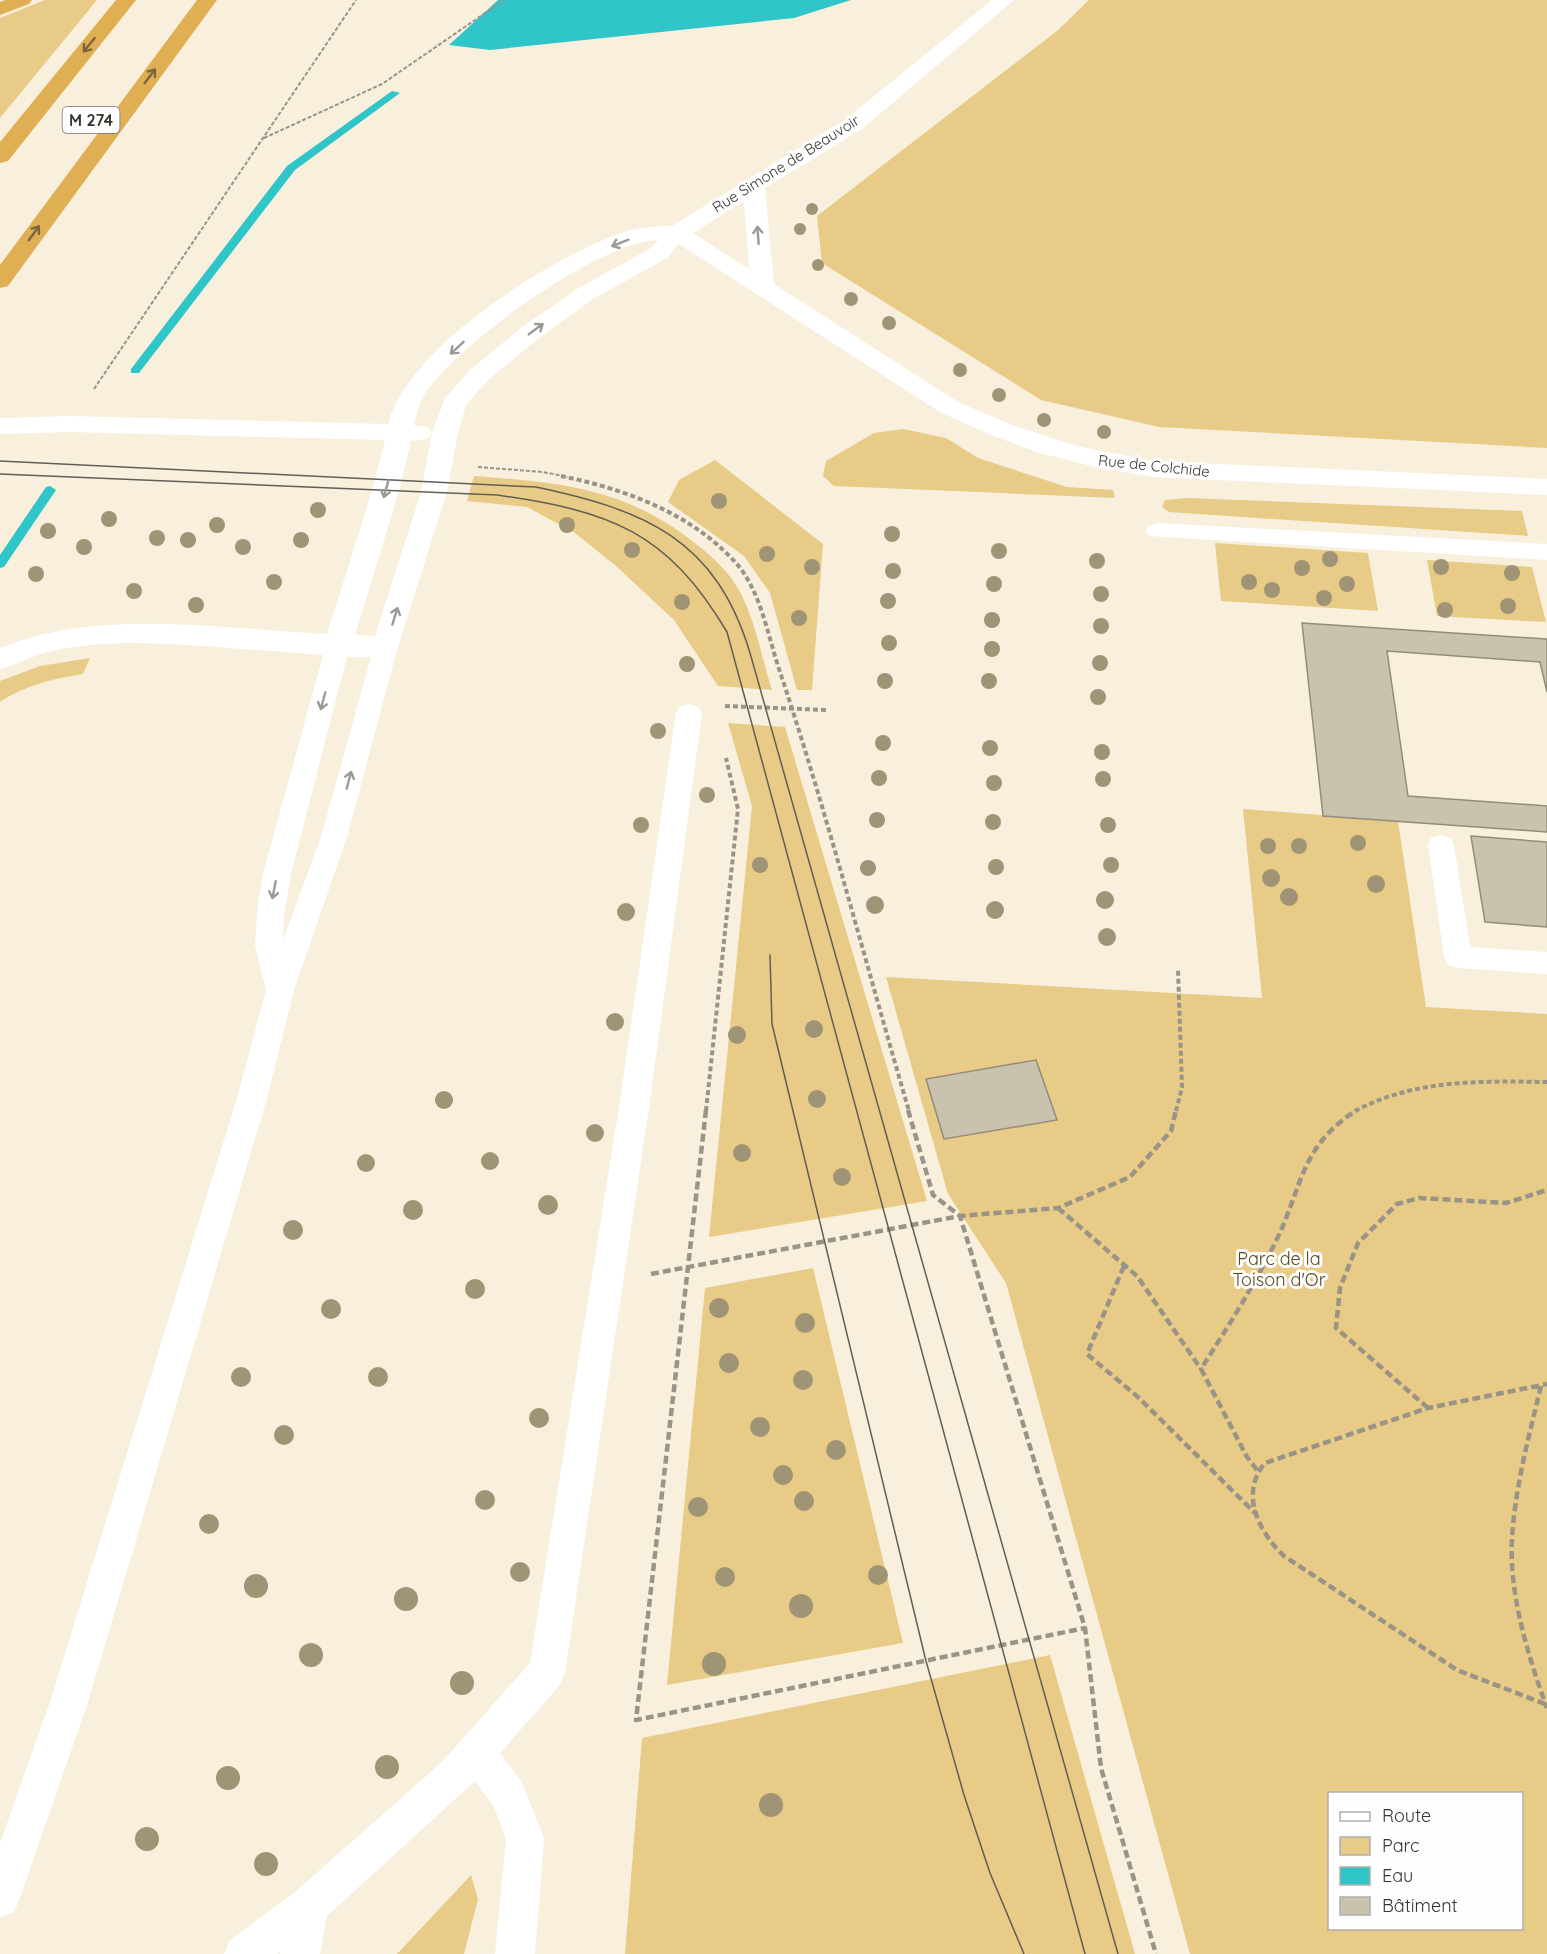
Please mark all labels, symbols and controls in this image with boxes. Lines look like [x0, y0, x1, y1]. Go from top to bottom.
one-way arrow [82, 37, 95, 53]
one-way arrow [144, 69, 156, 85]
road number: M 274 [62, 107, 119, 133]
street label: Rue Simone de Beauvoir [709, 110, 863, 217]
one-way arrow [752, 225, 763, 245]
one-way arrow [28, 226, 40, 242]
one-way arrow [611, 238, 630, 249]
one-way arrow [528, 323, 544, 335]
one-way arrow [450, 341, 465, 355]
street label: Rue de Colchide [1097, 450, 1211, 481]
one-way arrow [380, 479, 391, 498]
one-way arrow [390, 607, 401, 626]
one-way arrow [317, 691, 329, 710]
one-way arrow [344, 771, 355, 790]
one-way arrow [268, 879, 279, 899]
park label: Parc de la Toison d'Or [1232, 1247, 1326, 1291]
legend [1328, 1792, 1523, 1930]
text: Route [1382, 1804, 1431, 1827]
text: Parc [1382, 1834, 1419, 1857]
text: Eau [1382, 1864, 1413, 1887]
text: Bâtiment [1382, 1894, 1458, 1917]

